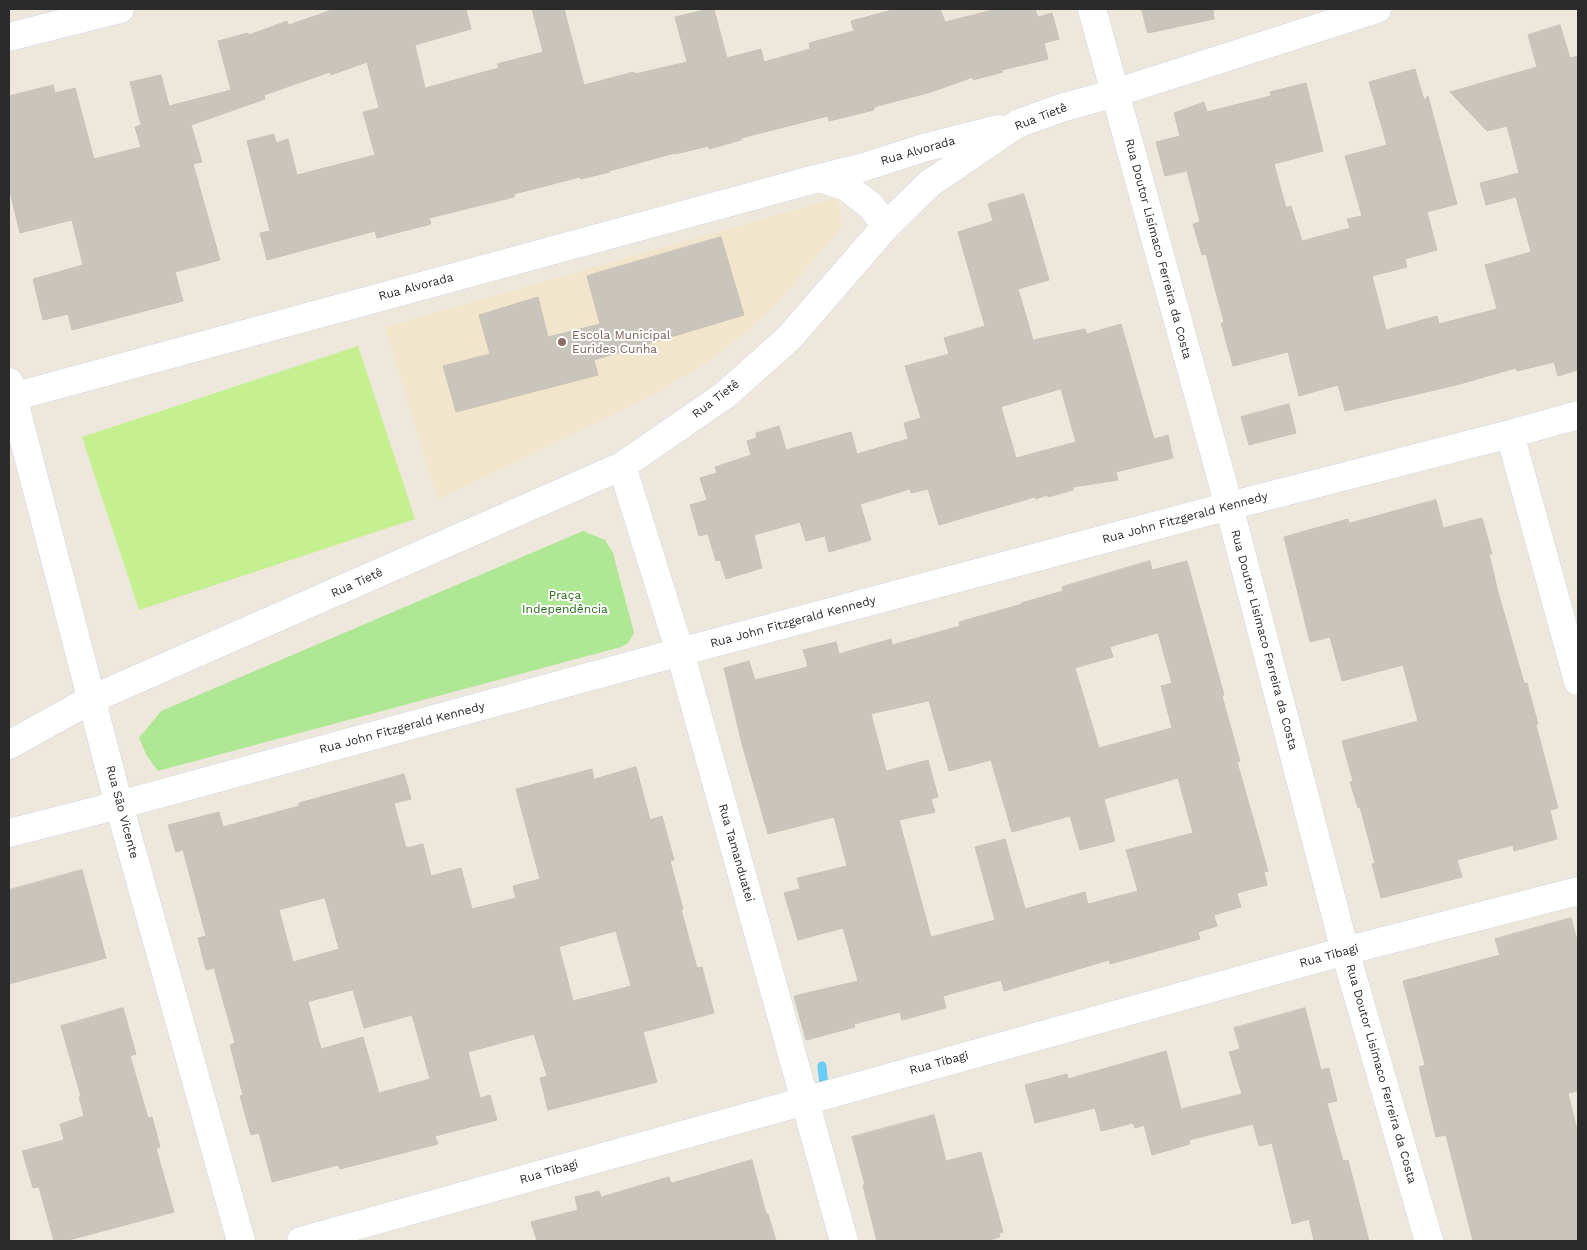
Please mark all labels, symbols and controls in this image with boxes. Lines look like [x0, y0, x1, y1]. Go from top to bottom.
street label: Rua Tietê [1013, 100, 1069, 134]
street label: Rua Alvorada [879, 133, 957, 169]
street label: Rua Doutor Lisímaco Ferreira da Costa [1122, 137, 1194, 361]
street label: Rua Alvorada [377, 270, 455, 304]
place label: Escola Municipal Eurides Cunha [572, 328, 671, 356]
marker: Escola Municipal Eurides Cunha [556, 336, 568, 348]
street label: Rua Tietê [690, 377, 742, 421]
street label: Rua John Fitzgerald Kennedy [1101, 489, 1269, 547]
street label: Rua Doutor Lisímaco Ferreira da Costa [1228, 528, 1300, 752]
street label: Rua Tietê [329, 565, 385, 601]
park label: Praça Independência [522, 588, 608, 616]
street label: Rua John Fitzgerald Kennedy [709, 593, 877, 651]
street label: Rua John Fitzgerald Kennedy [318, 699, 486, 757]
street label: Rua São Vicente [103, 764, 141, 860]
street label: Rua Tamanduateí [715, 802, 757, 904]
street label: Rua Tibagi [1298, 941, 1360, 971]
street label: Rua Doutor Lisímaco Ferreira da Costa [1343, 963, 1419, 1185]
street label: Rua Tibagi [908, 1048, 970, 1078]
street label: Rua Tibagi [518, 1157, 580, 1187]

